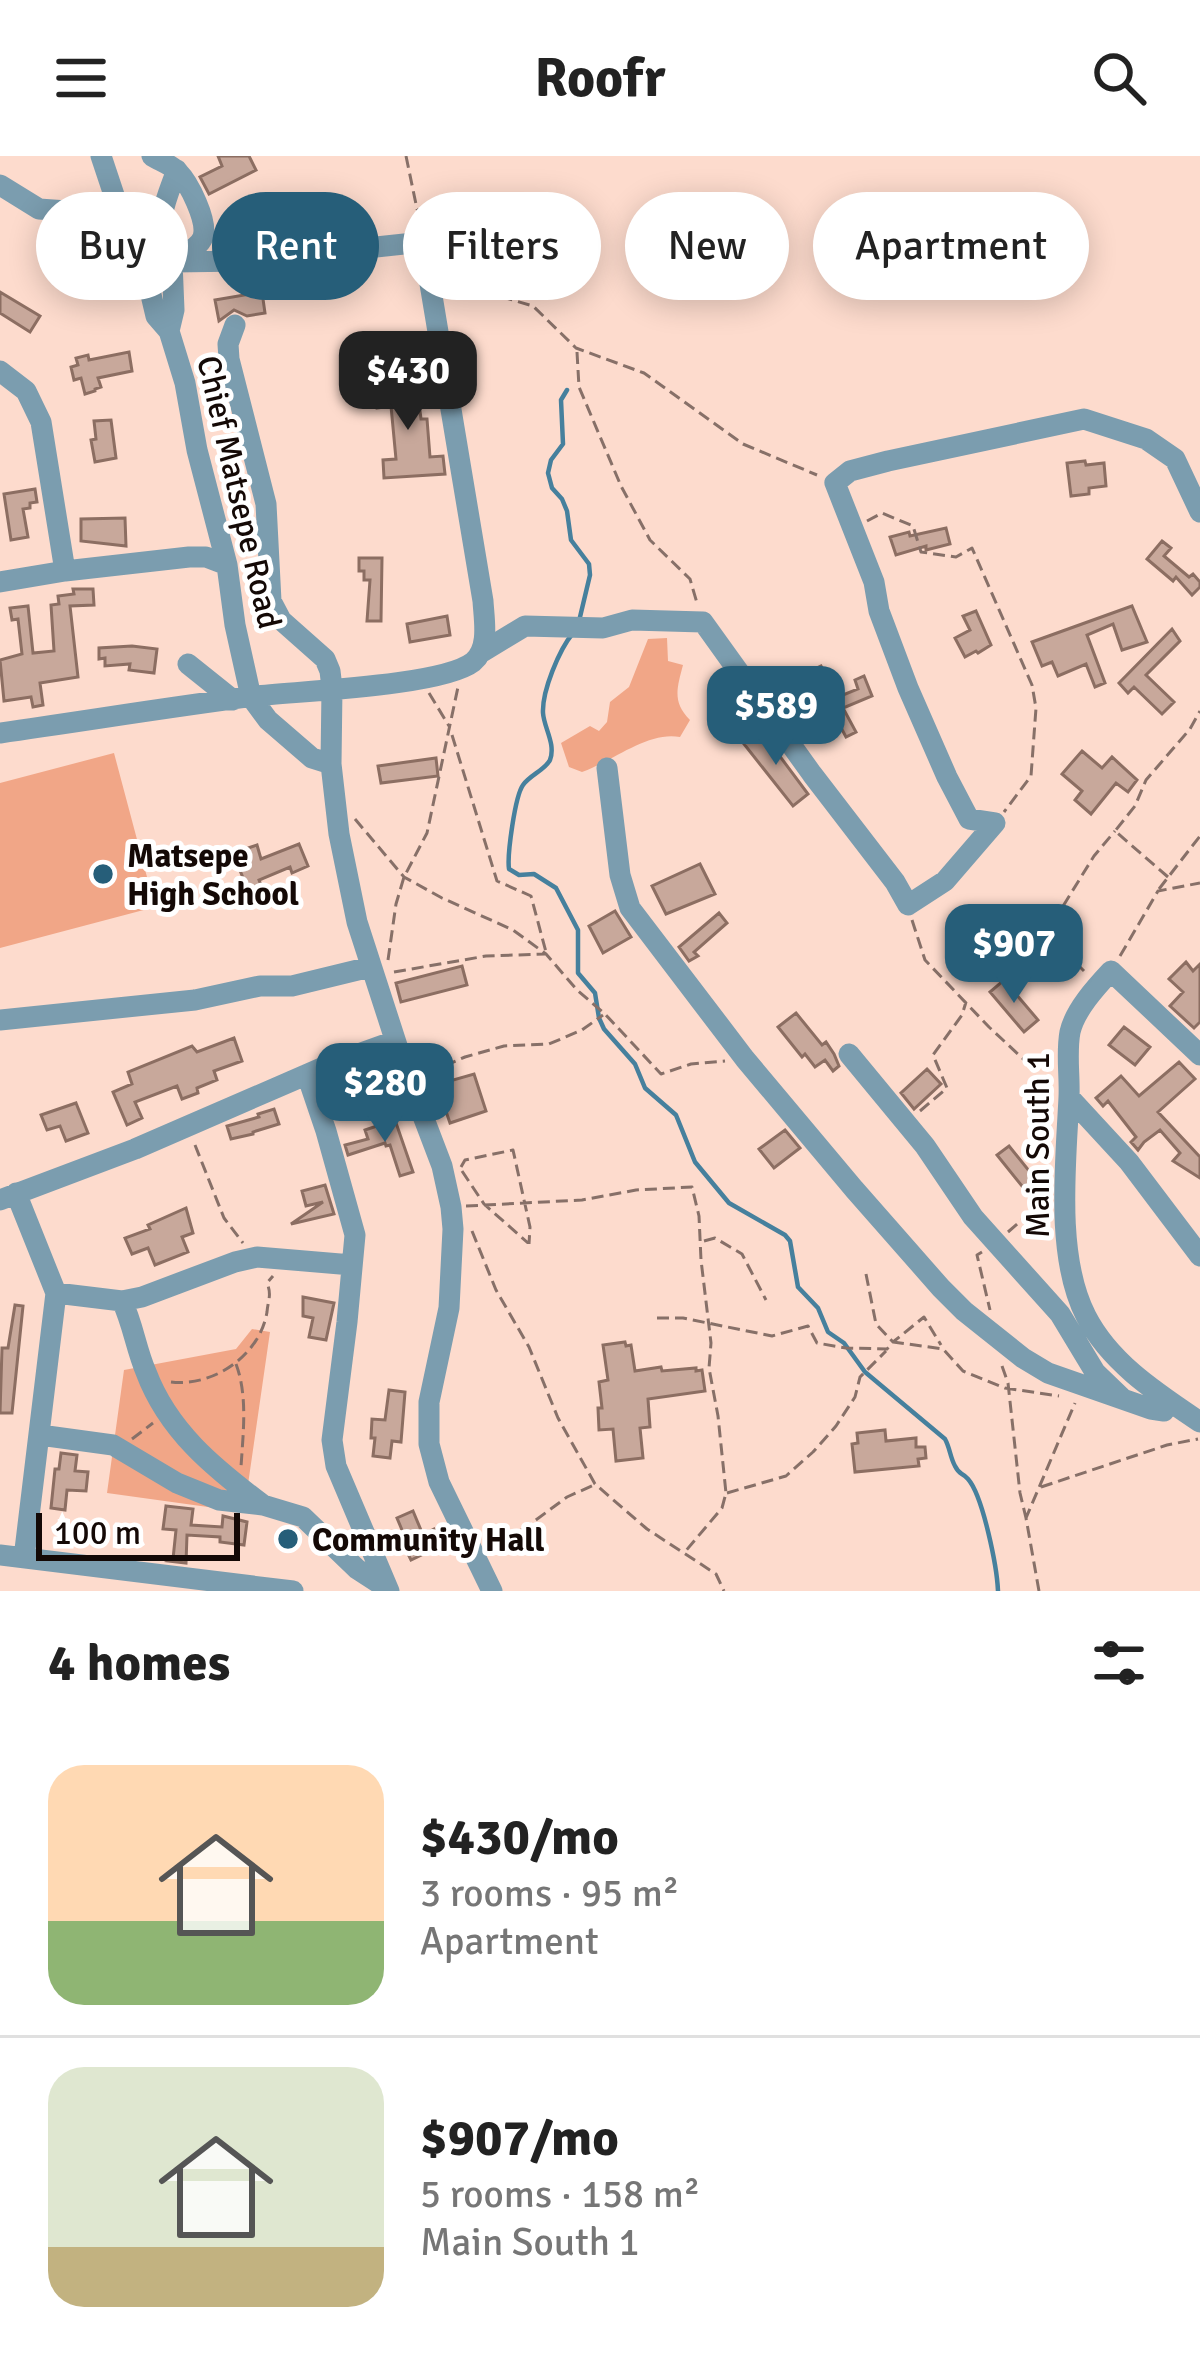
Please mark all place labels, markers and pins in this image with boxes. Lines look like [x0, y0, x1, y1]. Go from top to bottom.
pin: $430 [337, 331, 479, 433]
pin: $589 [705, 666, 847, 768]
place label: Matsepe High School [127, 836, 299, 915]
marker: Matsepe High School [90, 861, 116, 887]
pin: $907 [943, 904, 1085, 1006]
pin: $280 [314, 1043, 456, 1145]
place label: Community Hall [312, 1520, 545, 1561]
marker: Community Hall [275, 1526, 301, 1552]

